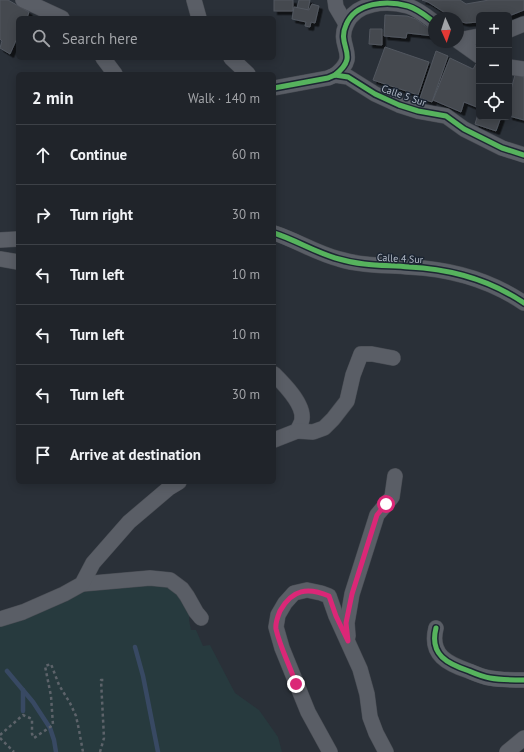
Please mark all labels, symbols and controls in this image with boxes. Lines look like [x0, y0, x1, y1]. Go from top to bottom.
north arrow [428, 12, 464, 48]
map controls [476, 12, 512, 120]
button: + [476, 12, 512, 48]
search box [16, 16, 276, 60]
icon: search [30, 27, 52, 49]
text: Search here [62, 29, 138, 48]
button: − [476, 48, 512, 84]
street label: Calle 5 Sur [380, 82, 428, 109]
button: locate [476, 84, 512, 120]
text: 2 min [32, 87, 73, 109]
text: Walk · 140 m [188, 90, 260, 107]
icon: ahead [32, 144, 54, 166]
text: Continue [70, 145, 127, 164]
text: 60 m [232, 146, 260, 163]
icon: right [32, 204, 54, 226]
text: Turn right [70, 205, 133, 224]
text: 30 m [232, 206, 260, 223]
street label: Calle 4 Sur [377, 251, 424, 266]
icon: left [32, 264, 54, 286]
text: Turn left [70, 265, 124, 284]
text: 10 m [232, 266, 260, 283]
icon: left [32, 324, 54, 346]
text: Turn left [70, 325, 124, 344]
text: 10 m [232, 326, 260, 343]
icon: left [32, 384, 54, 406]
text: Turn left [70, 385, 124, 404]
text: 30 m [232, 386, 260, 403]
icon: arrive [32, 444, 54, 466]
text: Arrive at destination [70, 445, 201, 464]
route start [377, 495, 395, 513]
route end [287, 675, 305, 693]

